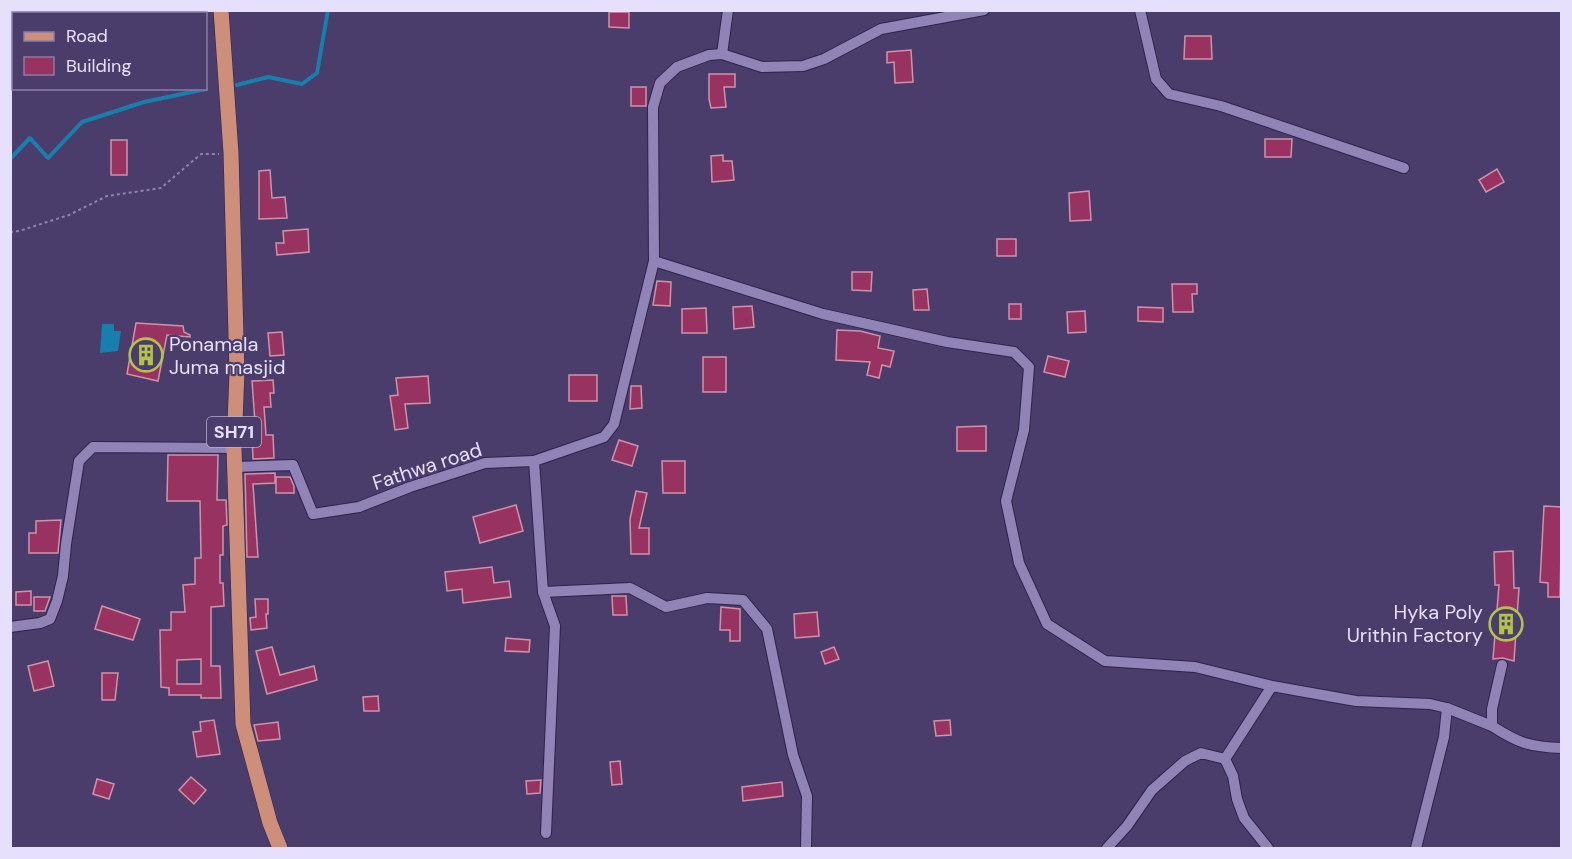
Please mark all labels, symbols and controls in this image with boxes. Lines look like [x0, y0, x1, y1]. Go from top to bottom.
legend [12, 12, 207, 90]
text: Road [66, 24, 108, 48]
text: Building [66, 54, 131, 78]
place label: Ponamala Juma masjid [169, 331, 285, 380]
building icon: Ponamala Juma masjid [128, 337, 164, 373]
road number: SH71 [207, 417, 261, 447]
street label: Fathwa road [369, 436, 485, 496]
place label: Hyka Poly Urithin Factory [1347, 599, 1483, 648]
building icon: Hyka Poly Urithin Factory [1488, 606, 1524, 642]

